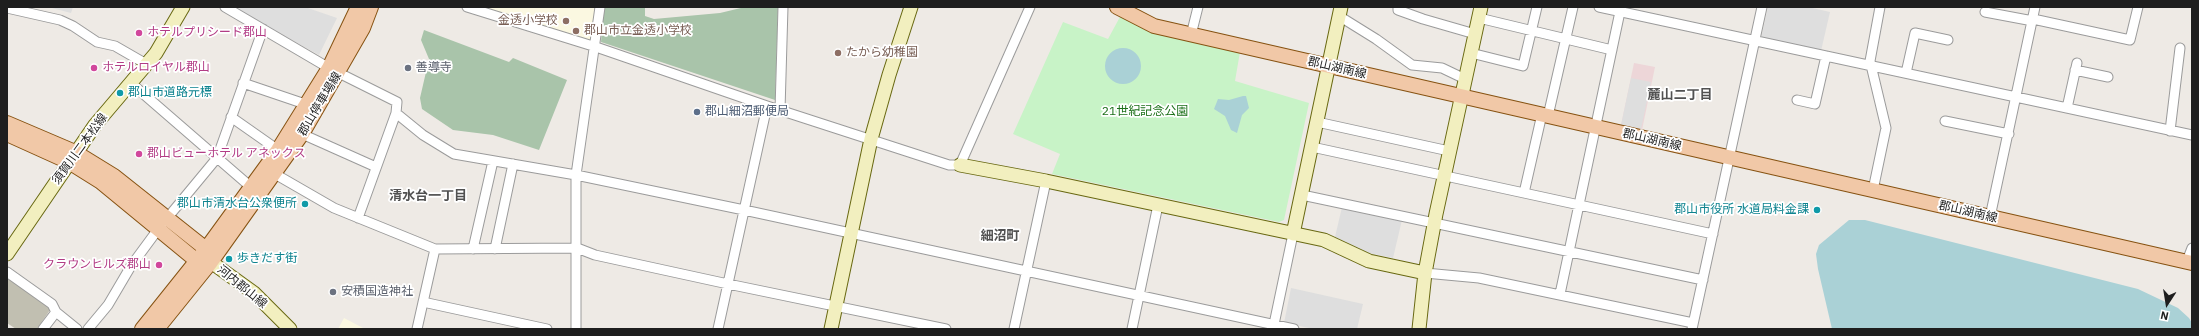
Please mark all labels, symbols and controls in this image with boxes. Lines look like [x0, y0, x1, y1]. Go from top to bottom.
place label: 金透小学校 [498, 14, 558, 28]
marker: 金透小学校 [561, 16, 571, 26]
place label: 郡山市立金透小学校 [584, 24, 692, 38]
place label: ホテルプリシード郡山 [147, 26, 267, 40]
marker: 郡山市立金透小学校 [571, 26, 581, 36]
marker: ホテルプリシード郡山 [134, 28, 144, 38]
place label: たから幼稚園 [846, 46, 918, 60]
marker: たから幼稚園 [833, 48, 843, 58]
street label: 郡山湖南線 [1306, 54, 1368, 82]
place label: ホテルロイヤル郡山 [102, 61, 210, 75]
place label: 善導寺 [416, 61, 452, 75]
marker: ホテルロイヤル郡山 [89, 63, 99, 73]
marker: 善導寺 [403, 63, 413, 73]
street label: 郡山停車場線 [295, 69, 345, 139]
place label: 郡山市道路元標 [128, 86, 212, 100]
district label: 麓山二丁目 [1648, 87, 1712, 103]
marker: 郡山市道路元標 [115, 88, 125, 98]
place label: 郡山細沼郵便局 [705, 105, 789, 119]
park label: 21世紀記念公園 [1102, 105, 1188, 119]
marker: 郡山細沼郵便局 [692, 107, 702, 117]
street label: 須賀川二本松線 [49, 111, 111, 187]
street label: 郡山湖南線 [1621, 126, 1683, 154]
place label: 郡山ビューホテル アネックス [147, 147, 306, 161]
marker: 郡山ビューホテル アネックス [134, 149, 144, 159]
district label: 清水台一丁目 [389, 188, 467, 204]
place label: 郡山市清水台公衆便所 [177, 197, 297, 211]
street label: 郡山湖南線 [1937, 198, 1999, 226]
marker: 郡山市清水台公衆便所 [300, 199, 310, 209]
place label: 郡山市役所 水道局料金課 [1674, 203, 1809, 217]
marker: 郡山市役所 水道局料金課 [1812, 205, 1822, 215]
district label: 細沼町 [981, 228, 1019, 244]
place label: 歩きだす街 [237, 252, 297, 266]
marker: 歩きだす街 [224, 254, 234, 264]
place label: クラウンヒルズ郡山 [43, 258, 151, 272]
marker: クラウンヒルズ郡山 [154, 260, 164, 270]
street label: 河内郡山線 [214, 263, 270, 311]
north arrow [2147, 284, 2187, 324]
place label: 安積国造神社 [341, 285, 413, 299]
marker: 安積国造神社 [328, 287, 338, 297]
text: N [2159, 308, 2170, 323]

